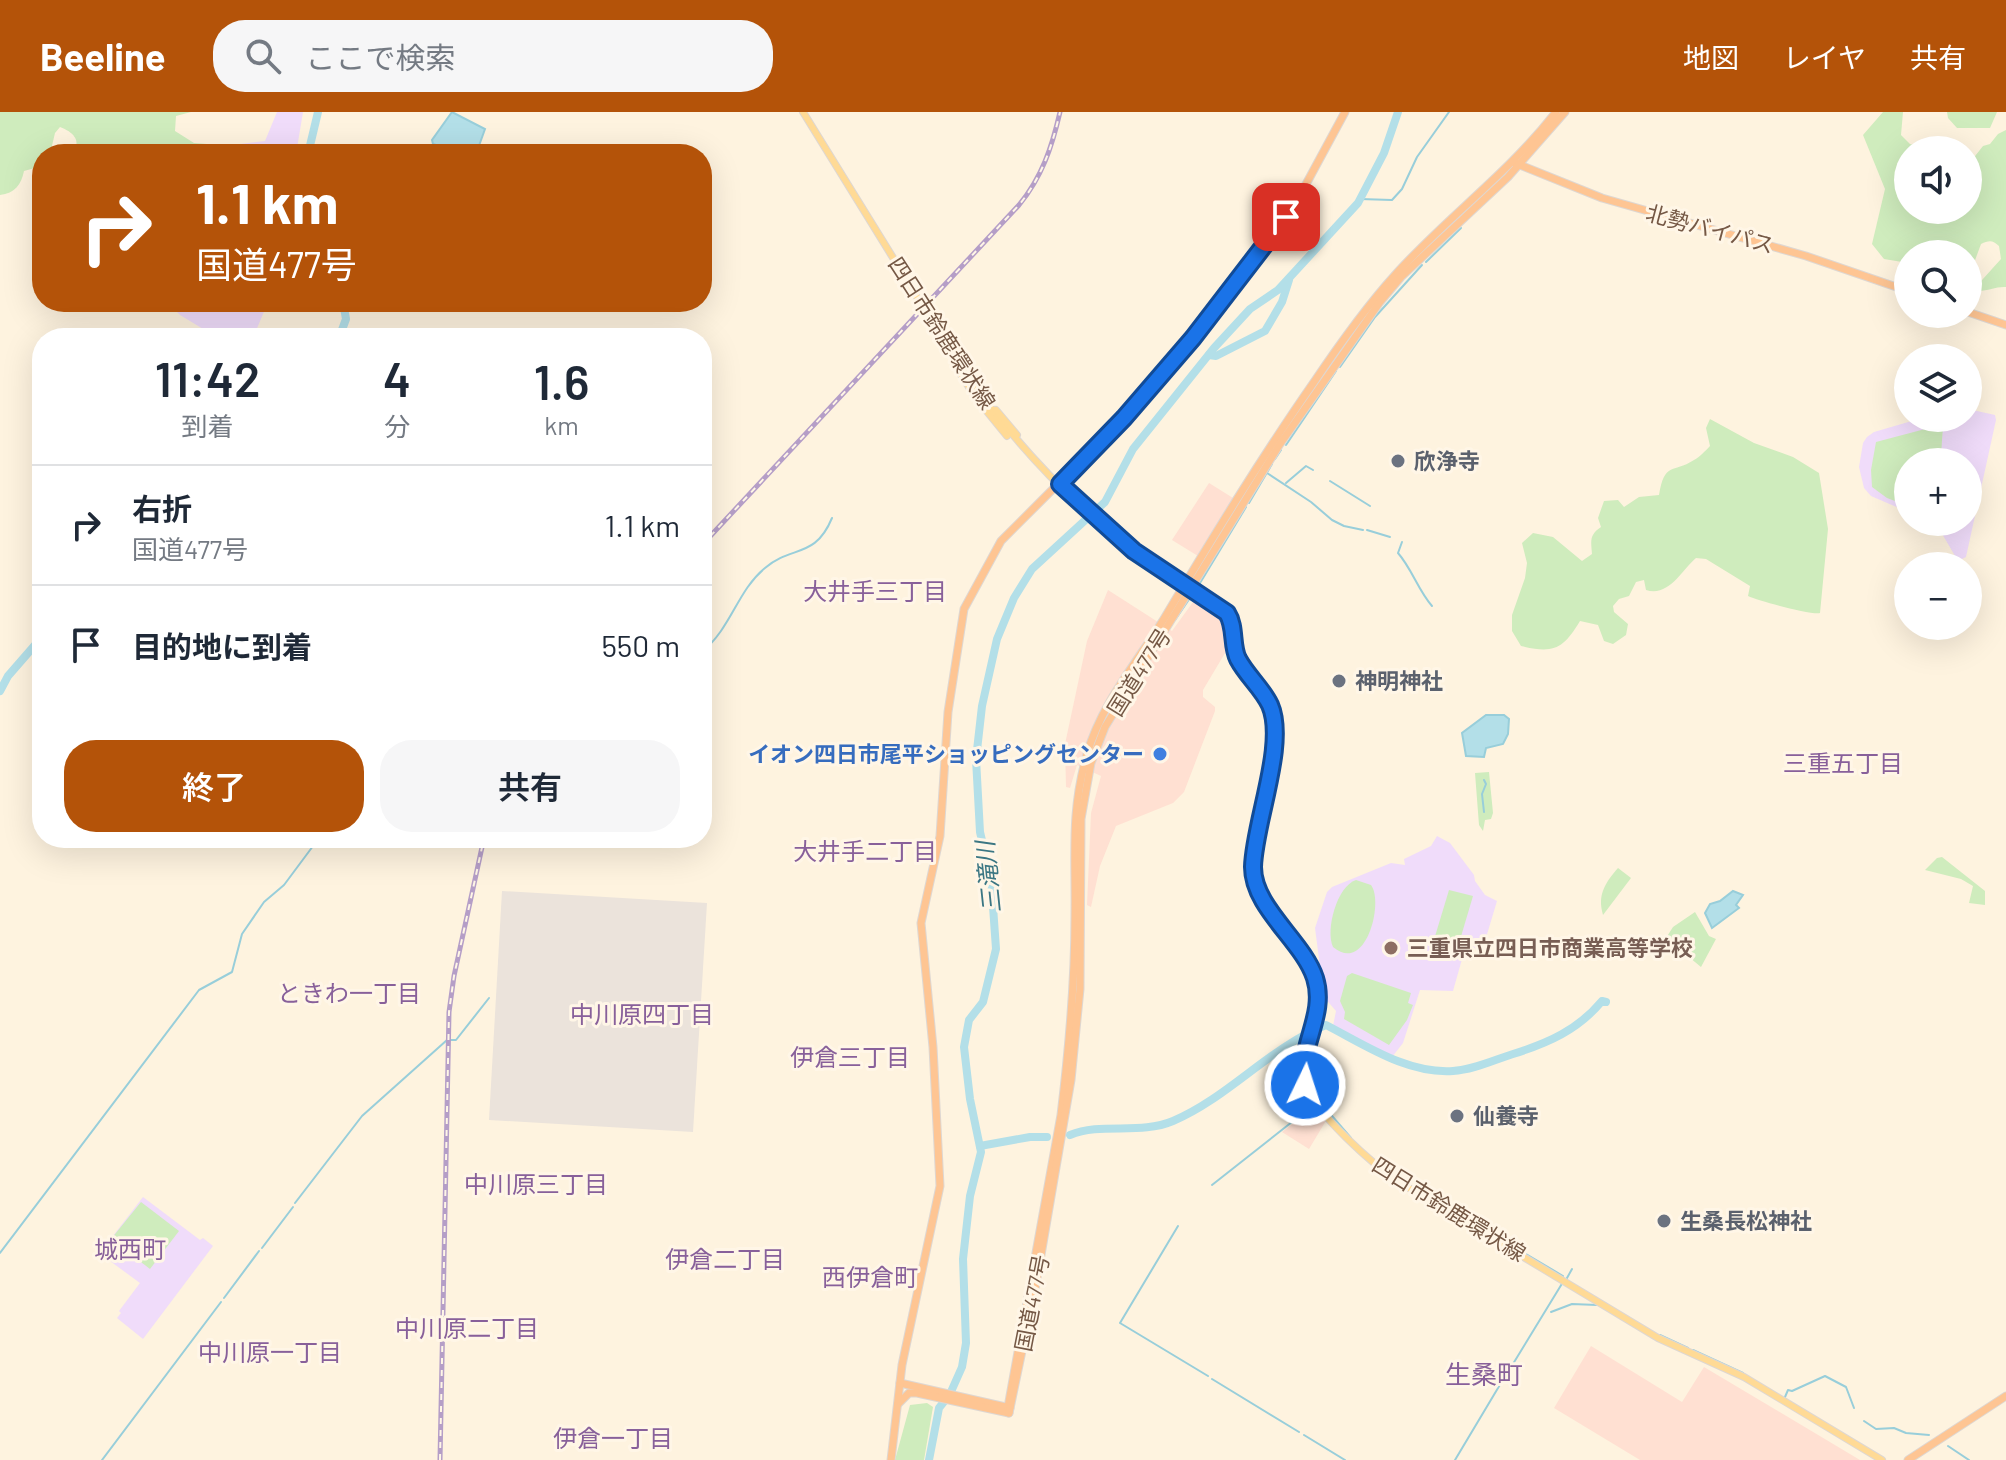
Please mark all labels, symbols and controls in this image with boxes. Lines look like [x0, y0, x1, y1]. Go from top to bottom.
search box [213, 20, 773, 92]
text: Beeline [40, 33, 165, 79]
icon: search [241, 34, 285, 78]
text: ここで検索 [305, 39, 455, 75]
text: 地図 [1683, 40, 1739, 74]
text: レイヤ [1783, 40, 1866, 74]
text: 共有 [1910, 40, 1966, 74]
map controls [1894, 136, 1982, 640]
button: sound [1894, 136, 1982, 224]
text: 1.1 km [196, 168, 339, 235]
icon: right [64, 176, 168, 280]
pin [1252, 183, 1320, 251]
icon: arrive [1264, 195, 1308, 239]
street label: 北勢バイパス [1643, 198, 1777, 258]
button: search [1894, 240, 1982, 328]
text: 国道477号 [196, 242, 357, 285]
street label: 四日市鈴鹿環状線 [884, 252, 1002, 413]
button: layers [1894, 344, 1982, 432]
text: 11:42 [155, 349, 260, 407]
text: 4 [383, 349, 411, 407]
text: 1.6 [534, 352, 589, 410]
text: km [544, 409, 579, 440]
text: 到着 [182, 410, 234, 441]
text: 分 [384, 410, 410, 441]
place label: 欣浄寺 [1414, 447, 1480, 473]
button: + [1894, 448, 1982, 536]
marker: 欣浄寺 [1389, 452, 1407, 470]
text: 右折 [132, 490, 192, 526]
icon: right [64, 503, 108, 547]
text: 1.1 km [605, 507, 680, 543]
text: 国道477号 [132, 533, 248, 564]
button: − [1894, 552, 1982, 640]
district label: 大井手三丁目 [803, 576, 947, 605]
icon: arrive [64, 623, 108, 667]
street label: 国道477号 [1101, 623, 1175, 720]
text: 550 m [601, 627, 680, 663]
text: 目的地に到着 [132, 628, 312, 664]
place label: 神明神社 [1355, 667, 1443, 693]
marker: 神明神社 [1330, 672, 1348, 690]
button: 終了 [64, 740, 364, 832]
button: 共有 [380, 740, 680, 832]
place label: イオン四日市尾平ショッピングセンター [748, 740, 1144, 766]
marker: イオン四日市尾平ショッピングセンター [1151, 745, 1169, 763]
district label: 三重五丁目 [1783, 748, 1903, 777]
district label: 大井手二丁目 [793, 836, 937, 865]
water label: 三滝川 [969, 837, 1006, 914]
place label: 三重県立四日市商業高等学校 [1407, 934, 1693, 960]
marker: 三重県立四日市商業高等学校 [1382, 939, 1400, 957]
district label: ときわ一丁目 [277, 978, 421, 1007]
district label: 中川原四丁目 [570, 999, 714, 1028]
district label: 伊倉三丁目 [790, 1042, 910, 1071]
position arrow [1263, 1043, 1347, 1127]
place label: 仙養寺 [1473, 1102, 1539, 1128]
marker: 仙養寺 [1448, 1107, 1466, 1125]
street label: 四日市鈴鹿環状線 [1368, 1150, 1531, 1266]
district label: 中川原三丁目 [464, 1169, 608, 1198]
place label: 生桑長松神社 [1680, 1207, 1812, 1233]
marker: 生桑長松神社 [1655, 1212, 1673, 1230]
district label: 城西町 [94, 1234, 166, 1263]
district label: 伊倉二丁目 [665, 1244, 785, 1273]
street label: 国道477号 [1009, 1252, 1053, 1354]
district label: 西伊倉町 [822, 1262, 918, 1291]
district label: 中川原二丁目 [395, 1313, 539, 1342]
district label: 中川原一丁目 [198, 1337, 342, 1366]
district label: 生桑町 [1445, 1358, 1523, 1389]
district label: 伊倉一丁目 [553, 1423, 673, 1452]

